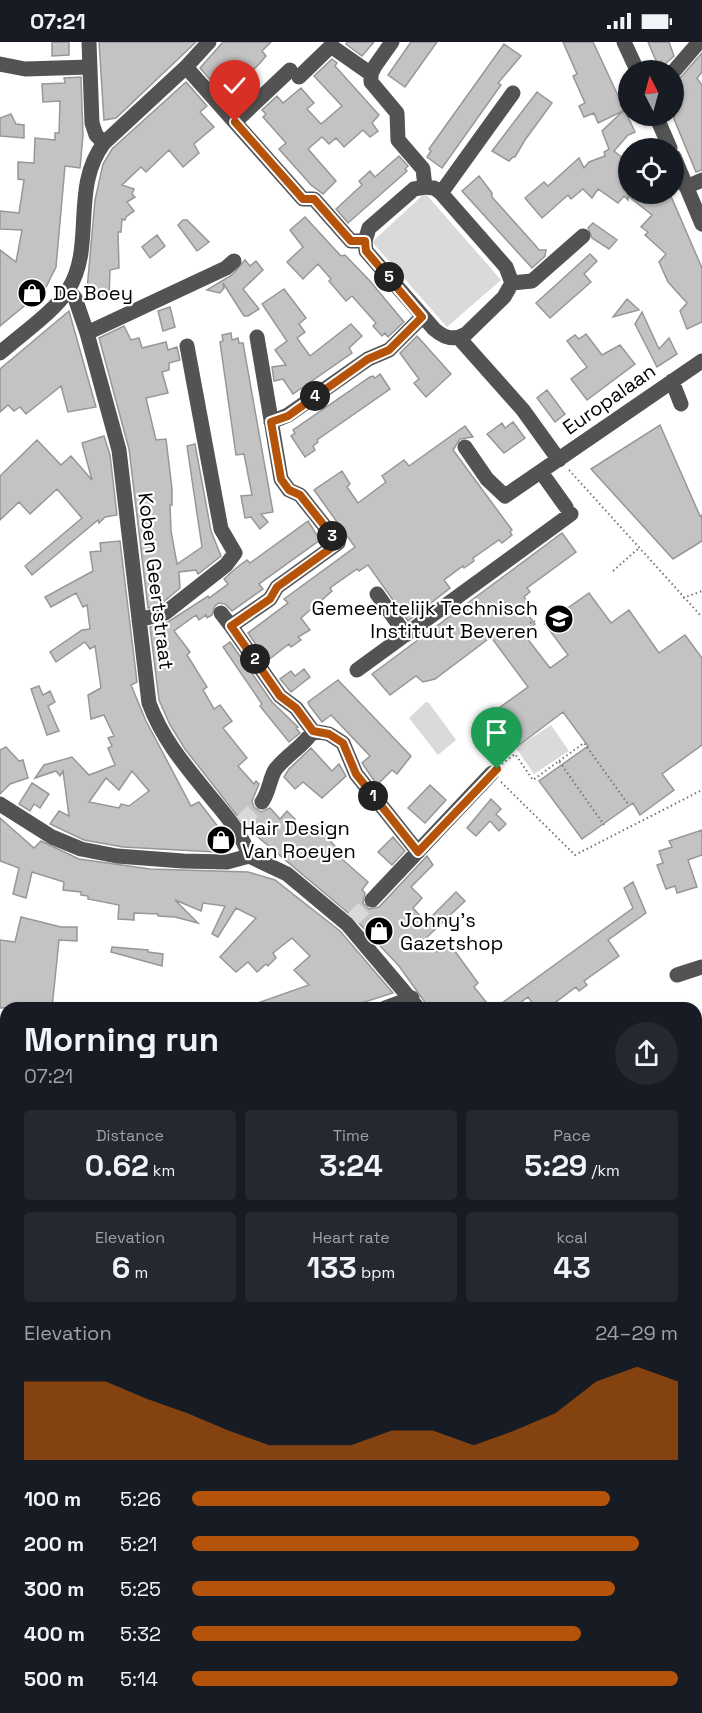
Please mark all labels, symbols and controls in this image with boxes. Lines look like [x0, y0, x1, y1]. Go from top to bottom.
text: 07:21 [30, 7, 86, 35]
pin [209, 60, 260, 122]
north arrow [618, 60, 684, 126]
map controls [618, 60, 684, 204]
icon: check [218, 69, 251, 102]
button: locate [618, 138, 684, 204]
pin: 5 [374, 262, 404, 292]
text: 5 [384, 266, 394, 287]
shop icon: De Boey [16, 277, 48, 309]
place label: De Boey [53, 280, 133, 306]
street label: Europalaan [557, 357, 661, 441]
pin: 4 [300, 381, 330, 411]
text: 4 [310, 385, 320, 406]
street label: Koben Geertstraat [132, 491, 180, 671]
pin: 3 [317, 521, 347, 551]
text: 3 [327, 525, 337, 546]
place label: Gemeentelijk Technisch Instituut Beveren [312, 595, 538, 644]
school or university icon: Gemeentelijk Technisch Instituut Beveren [543, 603, 575, 635]
pin: 2 [240, 644, 270, 674]
text: 2 [250, 648, 260, 669]
pin [471, 707, 522, 769]
icon: arrive [480, 716, 513, 749]
pin: 1 [358, 781, 388, 811]
text: 1 [369, 785, 377, 806]
place label: Hair Design Van Roeyen [242, 815, 356, 864]
shop icon: Hair Design Van Roeyen [205, 824, 237, 856]
place label: Johny's Gazetshop [400, 907, 503, 956]
shop icon: Johny's Gazetshop [363, 915, 395, 947]
text: Morning run [24, 1019, 219, 1061]
button: share [615, 1022, 678, 1085]
text: 07:21 [24, 1063, 73, 1089]
text: Distance [96, 1125, 164, 1146]
text: Time [333, 1125, 369, 1146]
text: Pace [553, 1125, 591, 1146]
text: 0.62 [85, 1146, 149, 1185]
text: 3:24 [319, 1146, 383, 1185]
text: 5:29 [524, 1146, 587, 1185]
text: km [149, 1160, 175, 1181]
text: /km [587, 1160, 620, 1181]
text: Elevation [95, 1227, 165, 1248]
text: Heart rate [312, 1227, 390, 1248]
text: kcal [557, 1227, 587, 1248]
text: 6 [112, 1248, 130, 1287]
text: 133 [307, 1248, 357, 1287]
text: 43 [553, 1248, 591, 1287]
text: m [130, 1262, 148, 1283]
text: bpm [357, 1262, 395, 1283]
text: Elevation [24, 1320, 112, 1346]
text: 24–29 m [595, 1320, 678, 1346]
text: 100 m [24, 1486, 81, 1512]
text: 5:26 [120, 1486, 161, 1512]
text: 200 m [24, 1531, 84, 1557]
text: 5:21 [120, 1531, 157, 1557]
text: 300 m [24, 1576, 84, 1602]
text: 5:25 [120, 1576, 161, 1602]
text: 400 m [24, 1621, 85, 1647]
text: 5:32 [120, 1621, 161, 1647]
text: 500 m [24, 1666, 84, 1692]
text: 5:14 [120, 1666, 158, 1692]

